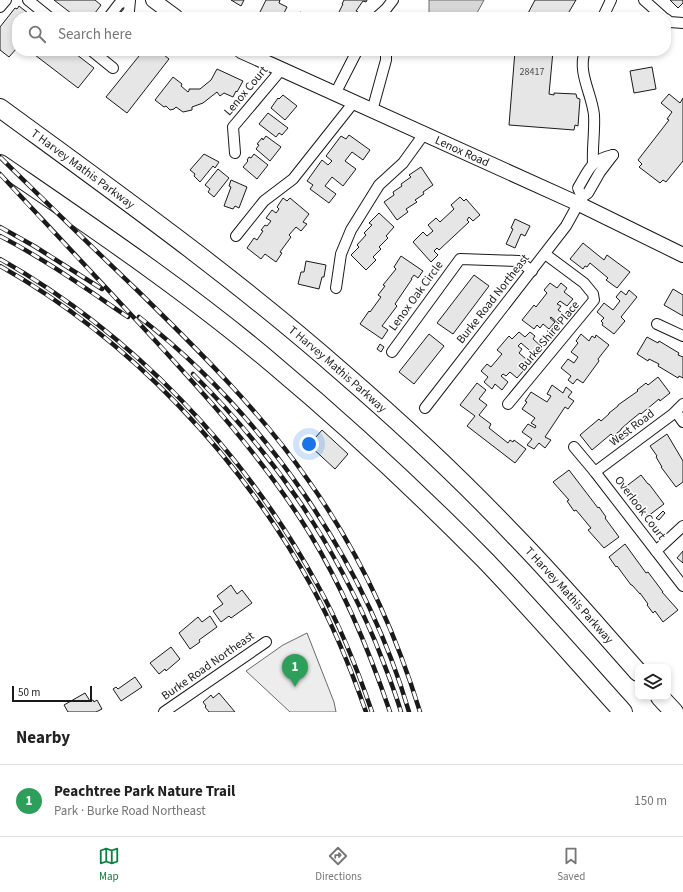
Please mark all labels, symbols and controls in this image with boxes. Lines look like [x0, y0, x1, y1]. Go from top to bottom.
search box [12, 12, 671, 56]
icon: search [26, 23, 48, 45]
text: Search here [58, 24, 132, 45]
street label: Lenox Court [220, 62, 272, 120]
house number: 28417 [520, 65, 544, 79]
street label: T Harvey Mathis Parkway [28, 125, 139, 213]
street label: Lenox Road [432, 131, 492, 171]
street label: Burke Road Northeast [453, 251, 533, 347]
street label: Lenox Oak Circle [385, 257, 447, 335]
street label: Burke Shire Place [514, 297, 584, 375]
street label: T Harvey Mathis Parkway [285, 322, 391, 417]
street label: West Road [606, 405, 658, 451]
your location [299, 434, 319, 454]
street label: Overlook Court [610, 472, 670, 544]
street label: T Harvey Mathis Parkway [521, 543, 618, 648]
street label: Burke Road Northeast [158, 628, 258, 704]
pin: 1 [282, 654, 308, 687]
map controls [635, 664, 671, 700]
button: layers [635, 664, 671, 700]
scale bar [12, 684, 92, 703]
text: 50 m [18, 685, 40, 700]
text: Nearby [16, 726, 70, 750]
text: Peachtree Park Nature Trail [54, 781, 235, 802]
text: 1 [26, 792, 32, 810]
text: 150 m [634, 792, 667, 810]
text: Park · Burke Road Northeast [54, 802, 206, 820]
tab: Map [98, 845, 120, 884]
tab: Directions [315, 845, 362, 884]
tab: Saved [557, 845, 585, 884]

